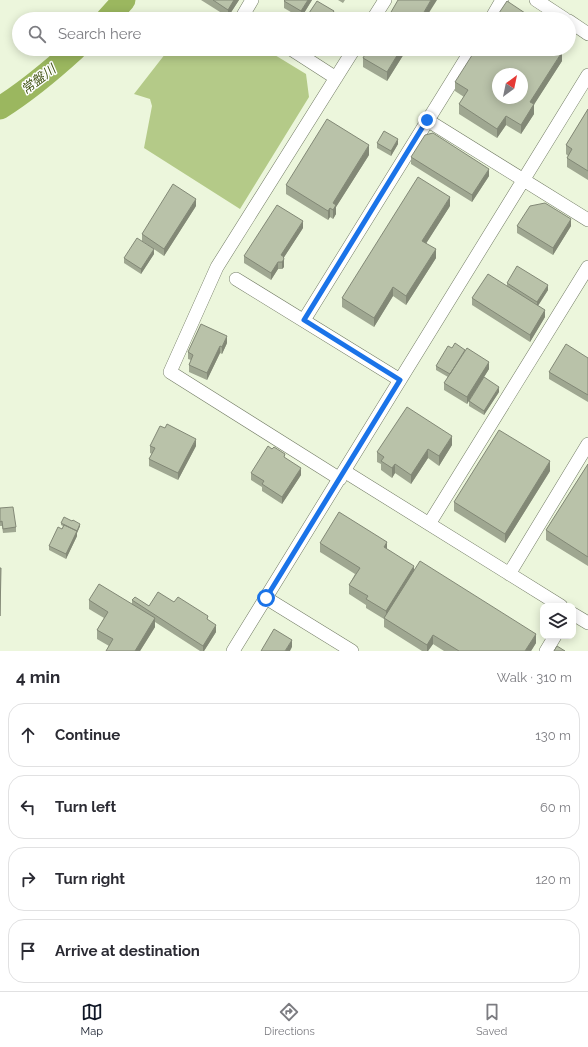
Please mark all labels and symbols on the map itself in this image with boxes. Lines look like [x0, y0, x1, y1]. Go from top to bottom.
water label: 常盤川 [18, 60, 60, 97]
north arrow [492, 68, 528, 104]
route end [418, 111, 436, 129]
route start [257, 589, 275, 607]

